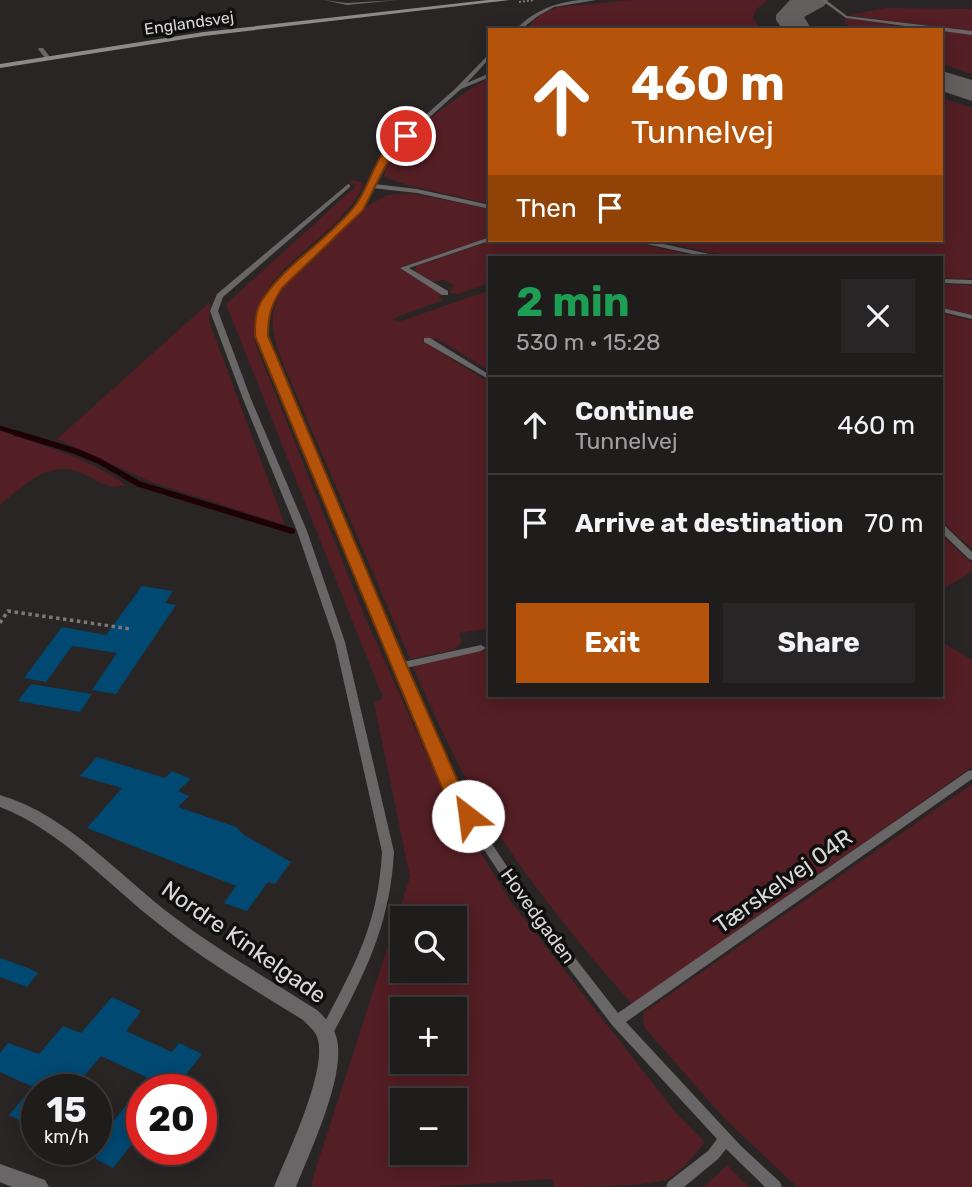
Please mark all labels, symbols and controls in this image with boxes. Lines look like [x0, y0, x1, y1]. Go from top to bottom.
street label: Englandsvej [143, 7, 235, 39]
text: 460 m [631, 54, 785, 112]
icon: ahead [516, 56, 607, 147]
pin [376, 106, 436, 166]
text: Tunnelvej [631, 113, 774, 151]
icon: arrive [387, 117, 425, 155]
icon: arrive [591, 189, 629, 227]
text: Then [516, 193, 577, 224]
text: 2 min [516, 277, 630, 327]
button: close [841, 279, 915, 353]
text: 530 m · 15:28 [516, 328, 661, 356]
text: Continue [575, 396, 694, 427]
icon: ahead [516, 406, 554, 444]
text: 460 m [837, 410, 915, 441]
text: Tunnelvej [575, 427, 678, 455]
icon: arrive [516, 504, 554, 542]
text: Arrive at destination [575, 508, 843, 539]
text: 70 m [864, 508, 924, 539]
button: Exit [516, 603, 709, 683]
button: Share [723, 603, 915, 683]
position arrow [431, 779, 505, 853]
street label: Tærskelvej 04R [708, 823, 858, 939]
street label: Hovedgaden [496, 864, 580, 968]
street label: Nordre Kinkelgade [156, 875, 332, 1009]
map controls [390, 906, 467, 1165]
button: search [390, 906, 467, 983]
button: + [390, 997, 467, 1074]
speed limit sign: 20 [126, 1074, 217, 1165]
button: − [390, 1088, 467, 1165]
text: 15 [46, 1089, 87, 1131]
text: km/h [44, 1126, 89, 1148]

